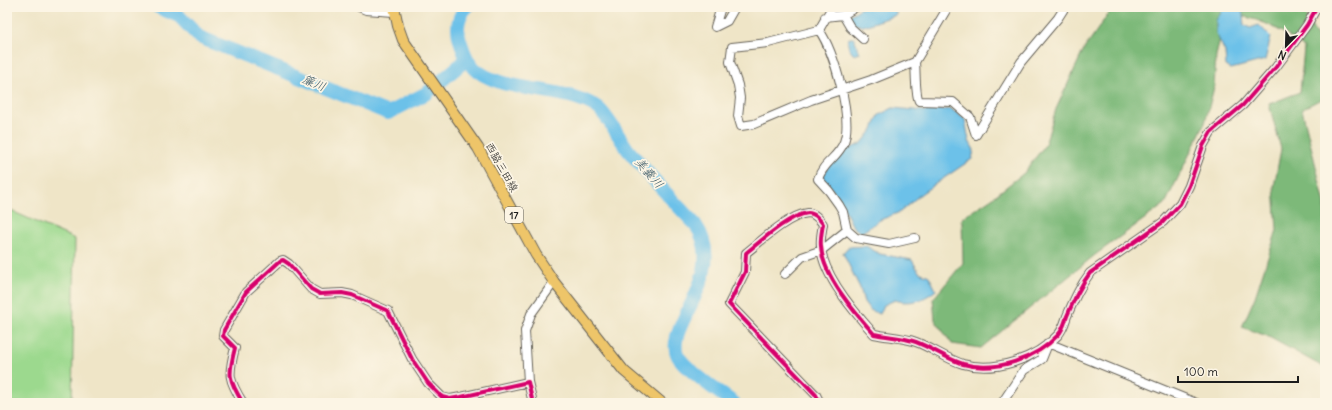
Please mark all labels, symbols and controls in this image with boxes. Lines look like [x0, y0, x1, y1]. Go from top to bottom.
north arrow [1266, 26, 1306, 66]
text: N [1276, 47, 1288, 63]
water label: 簾川 [300, 71, 328, 94]
street label: 西脇三田線 [483, 140, 521, 194]
water label: 美嚢川 [632, 154, 667, 191]
road number: 17 [505, 207, 523, 223]
scale bar [1178, 358, 1298, 384]
text: 100 m [1184, 364, 1218, 379]

